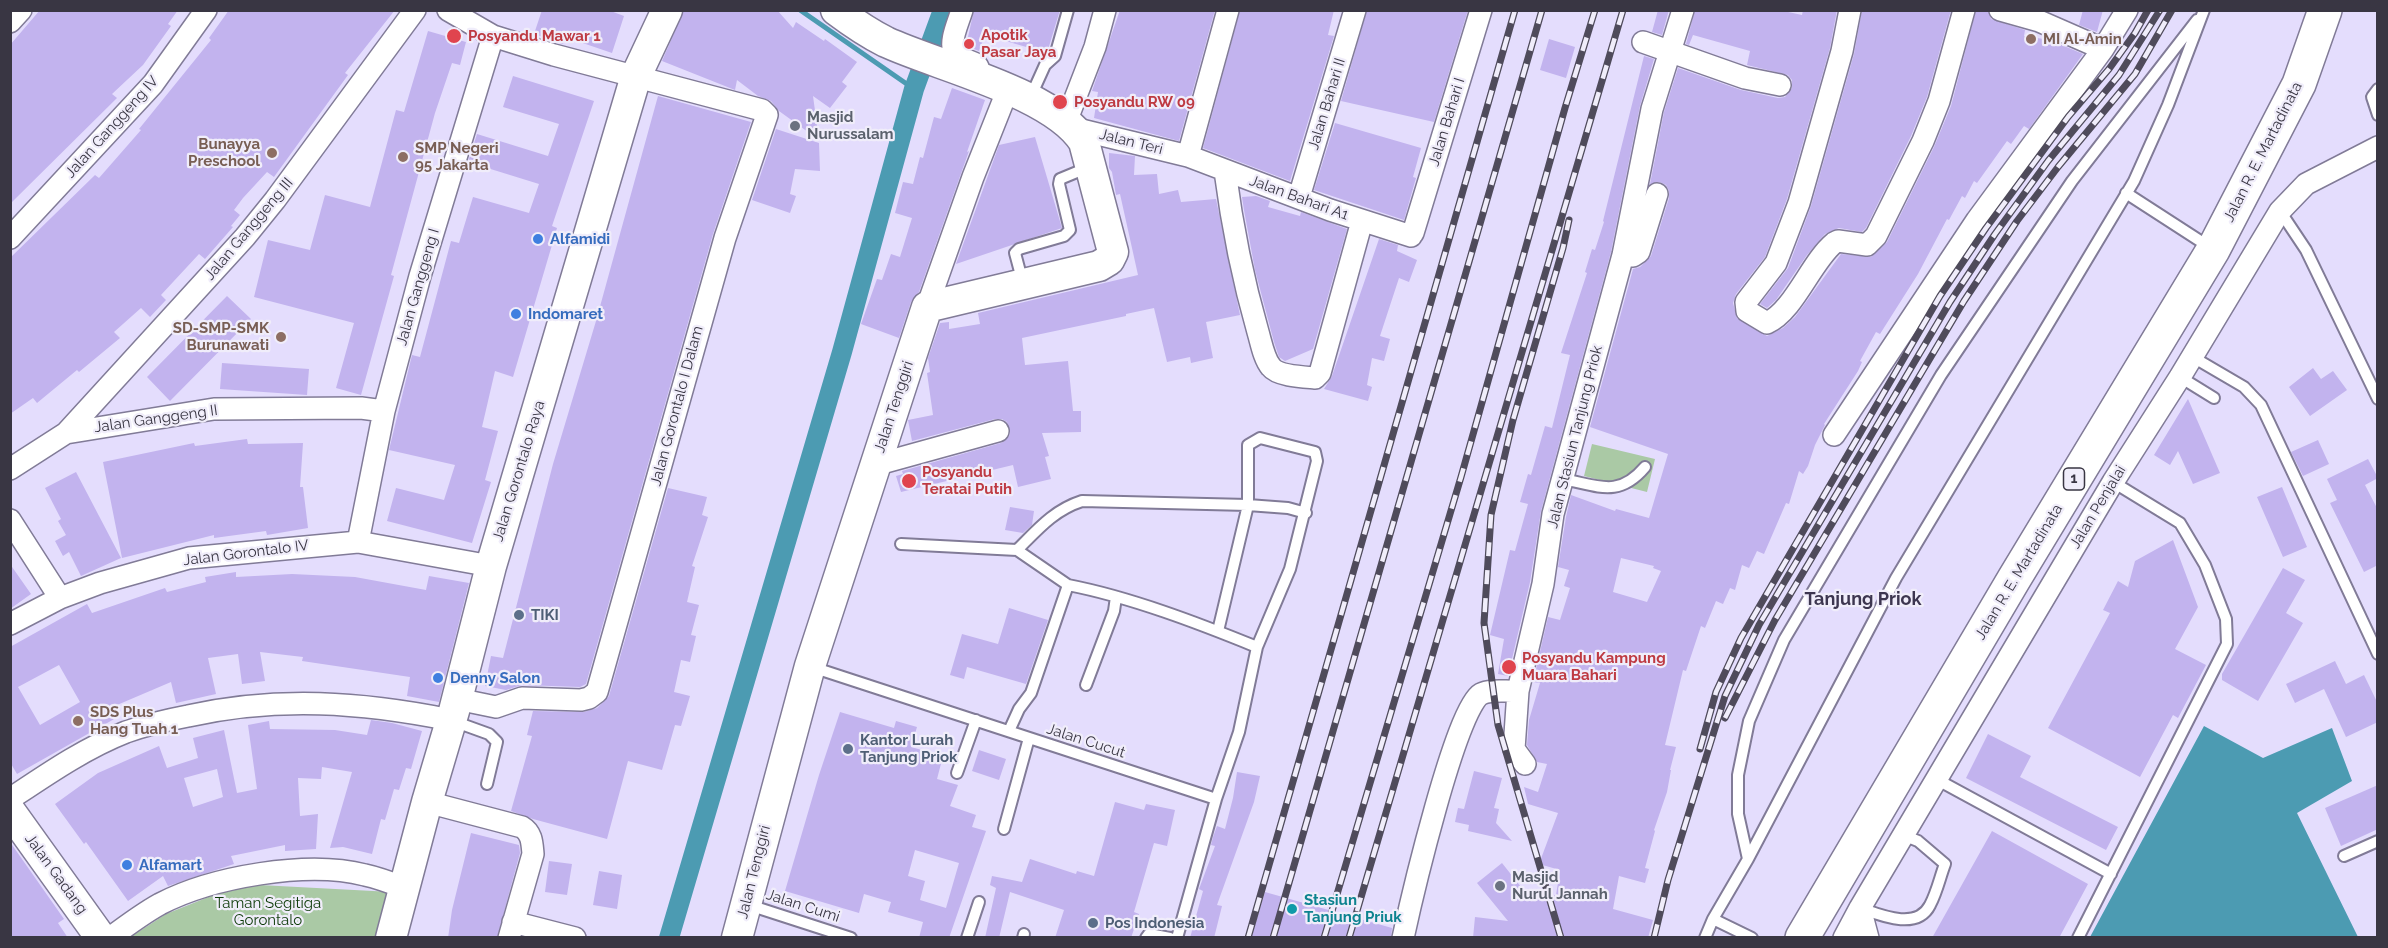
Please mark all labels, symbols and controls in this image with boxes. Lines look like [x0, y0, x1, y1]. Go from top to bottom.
place label: Apotik Pasar Jaya [981, 26, 1056, 61]
marker: Posyandu Mawar 1 [445, 27, 463, 45]
place label: Posyandu Mawar 1 [468, 27, 601, 45]
place label: MI Al-Amin [2043, 30, 2122, 48]
marker: MI Al-Amin [2024, 32, 2038, 46]
marker: Apotik Pasar Jaya [962, 37, 976, 51]
street label: Jalan Bahari II [1305, 56, 1349, 152]
street label: Jalan Ganggeng IV [62, 72, 162, 182]
street label: Jalan Bahari I [1425, 76, 1469, 168]
street label: Jalan R. E. Martadinata [2220, 79, 2306, 225]
marker: Posyandu RW 09 [1051, 93, 1069, 111]
place label: Posyandu RW 09 [1074, 93, 1195, 111]
place label: Masjid Nurussalam [807, 108, 894, 143]
marker: Masjid Nurussalam [788, 119, 802, 133]
street label: Jalan Teri [1097, 125, 1165, 159]
place label: Bunayya Preschool [188, 135, 260, 170]
place label: SMP Negeri 95 Jakarta [415, 139, 499, 174]
marker: Bunayya Preschool [265, 146, 279, 160]
marker: SMP Negeri 95 Jakarta [396, 150, 410, 164]
street label: Jalan Bahari A1 [1247, 172, 1351, 224]
street label: Jalan Ganggeng III [201, 174, 297, 284]
street label: Jalan Ganggeng I [393, 227, 443, 347]
place label: Alfamidi [550, 230, 610, 248]
marker: Alfamidi [531, 232, 545, 246]
place label: Indomaret [528, 305, 603, 323]
marker: Indomaret [509, 307, 523, 321]
place label: SD-SMP-SMK Burunawati [173, 319, 269, 354]
street label: Jalan Gorontalo I Dalam [647, 324, 707, 488]
marker: SD-SMP-SMK Burunawati [274, 330, 288, 344]
street label: Jalan Stasiun Tanjung Priok [1544, 344, 1606, 530]
street label: Jalan Tenggiri [871, 359, 917, 455]
street label: Jalan Gorontalo Raya [489, 399, 549, 543]
street label: Jalan Ganggeng II [93, 401, 219, 437]
street label: Jalan Penjalai [2066, 462, 2130, 552]
place label: Posyandu Teratai Putih [922, 463, 1012, 498]
road number: 1 [2064, 468, 2084, 490]
marker: Posyandu Teratai Putih [900, 472, 918, 490]
street label: Jalan R. E. Martadinata [1971, 501, 2067, 643]
street label: Jalan Gorontalo IV [182, 536, 310, 570]
district label: Tanjung Priok [1805, 589, 1921, 611]
place label: TIKI [531, 606, 559, 624]
marker: TIKI [512, 608, 526, 622]
place label: Posyandu Kampung Muara Bahari [1522, 649, 1666, 684]
marker: Posyandu Kampung Muara Bahari [1500, 658, 1518, 676]
place label: Denny Salon [450, 669, 540, 687]
marker: Denny Salon [431, 671, 445, 685]
place label: SDS Plus Hang Tuah 1 [90, 703, 178, 738]
marker: SDS Plus Hang Tuah 1 [71, 714, 85, 728]
street label: Jalan Cucut [1044, 720, 1128, 762]
place label: Kantor Lurah Tanjung Priok [860, 731, 957, 766]
marker: Kantor Lurah Tanjung Priok [841, 742, 855, 756]
street label: Jalan Tenggiri [734, 824, 774, 920]
street label: Jalan Gadang [21, 830, 91, 918]
place label: Alfamart [139, 856, 202, 874]
marker: Alfamart [120, 858, 134, 872]
place label: Masjid Nurul Jannah [1512, 868, 1608, 903]
marker: Masjid Nurul Jannah [1493, 879, 1507, 893]
street label: Jalan Cumi [764, 886, 842, 926]
place label: Stasiun Tanjung Priuk [1304, 891, 1402, 926]
park label: Taman Segitiga Gorontalo [215, 894, 321, 929]
marker: Stasiun Tanjung Priuk [1285, 902, 1299, 916]
place label: Pos Indonesia [1105, 914, 1204, 932]
marker: Pos Indonesia [1086, 916, 1100, 930]

